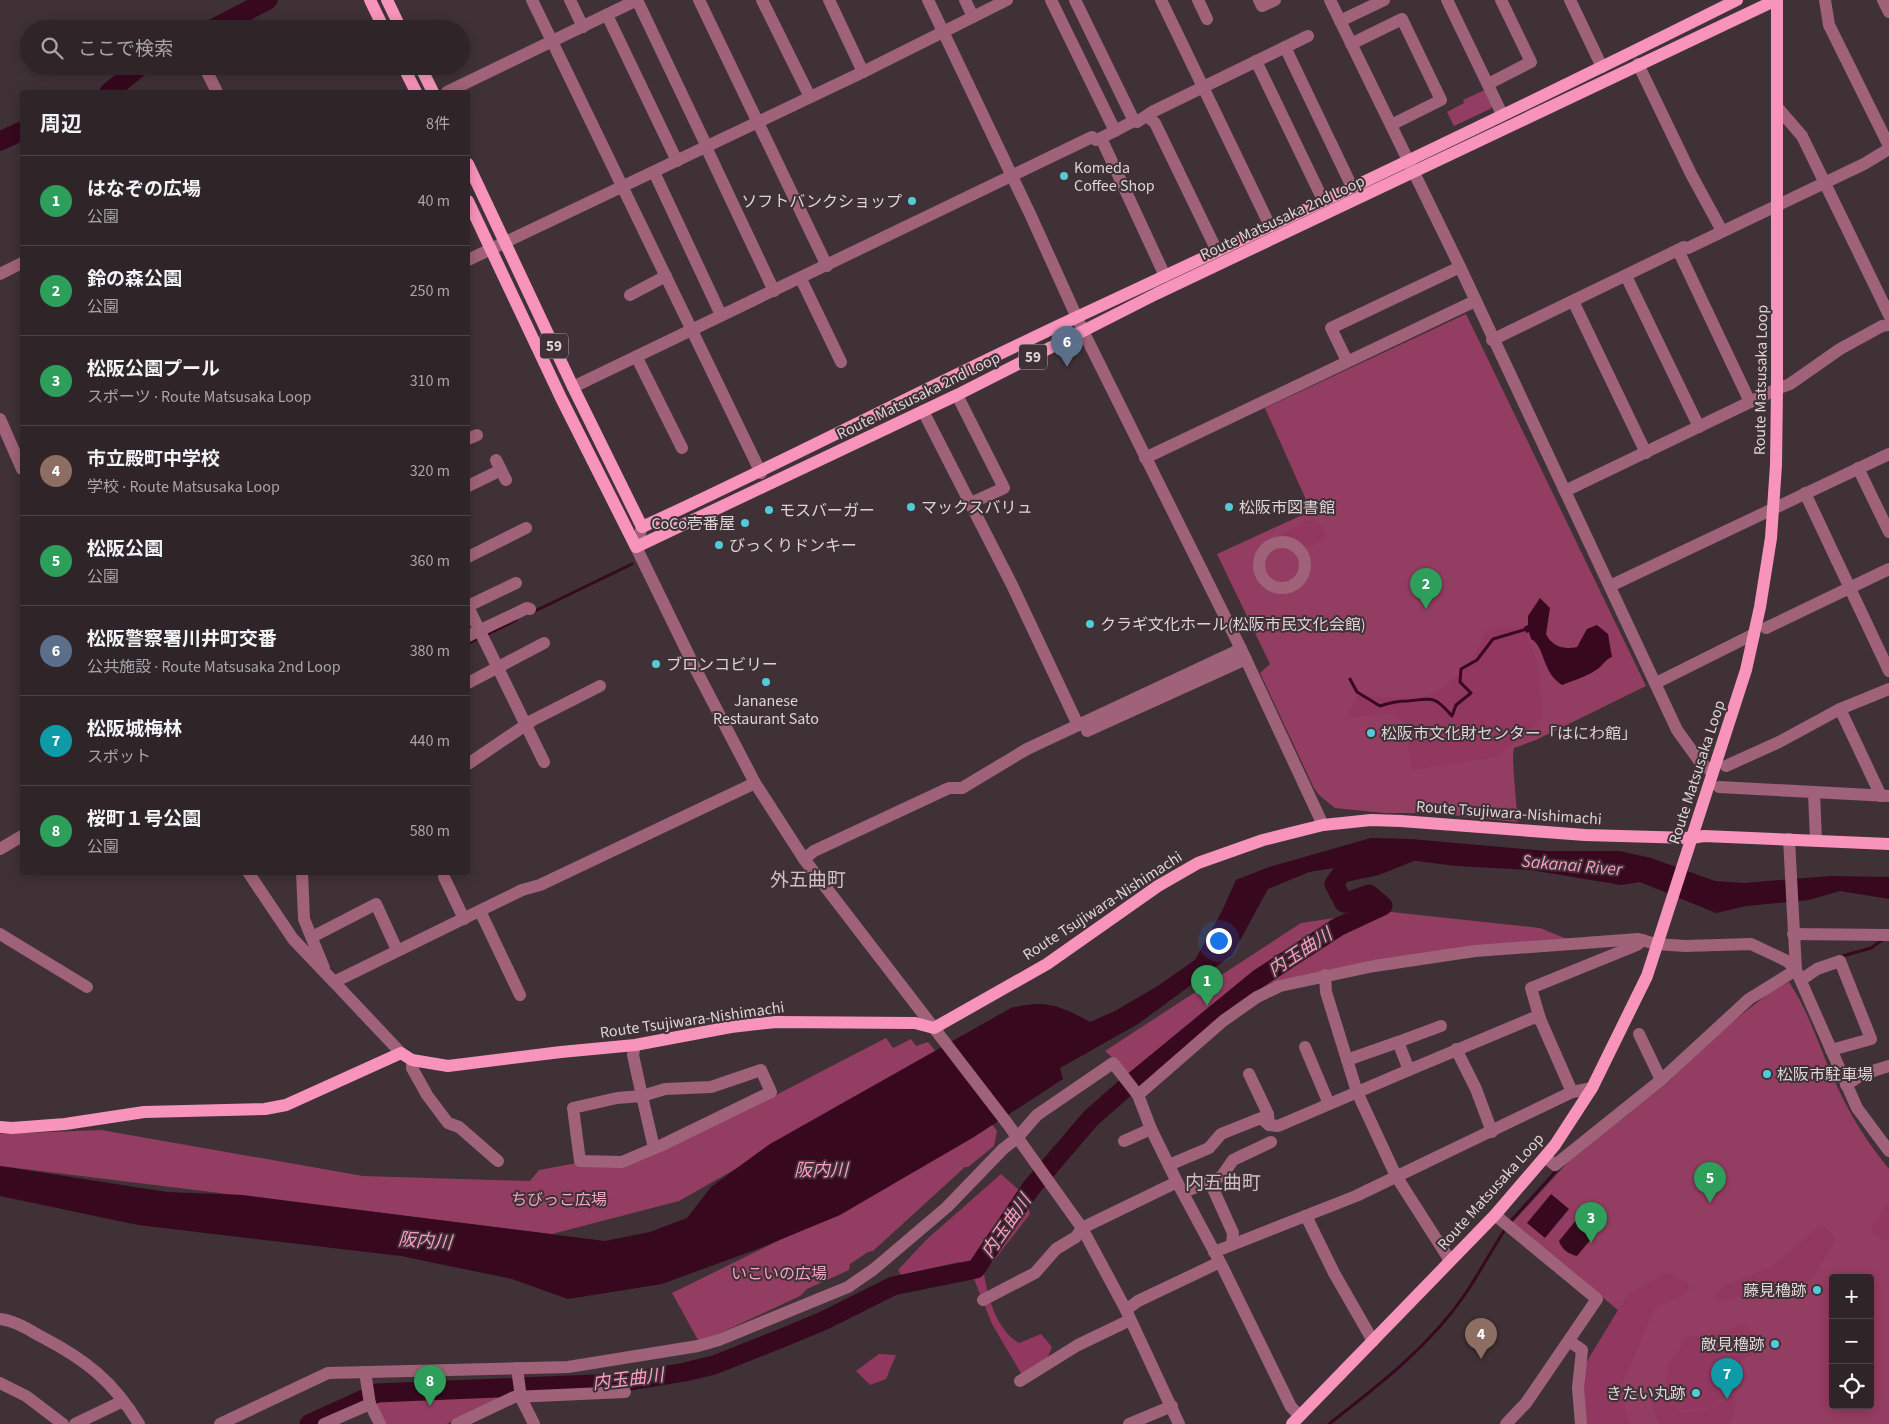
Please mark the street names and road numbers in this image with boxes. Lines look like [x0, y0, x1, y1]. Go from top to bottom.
street label: Route Matsusaka 2nd Loop [1197, 170, 1368, 266]
street label: Route Matsusaka Loop [1749, 305, 1773, 455]
road number: 59 [540, 334, 568, 358]
road number: 59 [1019, 344, 1047, 370]
street label: Route Matsusaka 2nd Loop [833, 347, 1004, 445]
street label: Route Matsusaka Loop [1663, 697, 1731, 847]
street label: Route Tsujiwara-Nishimachi [1415, 796, 1603, 830]
street label: Route Tsujiwara-Nishimachi [1019, 846, 1187, 966]
street label: Route Tsujiwara-Nishimachi [598, 996, 786, 1044]
street label: Route Matsusaka Loop [1432, 1128, 1549, 1255]

